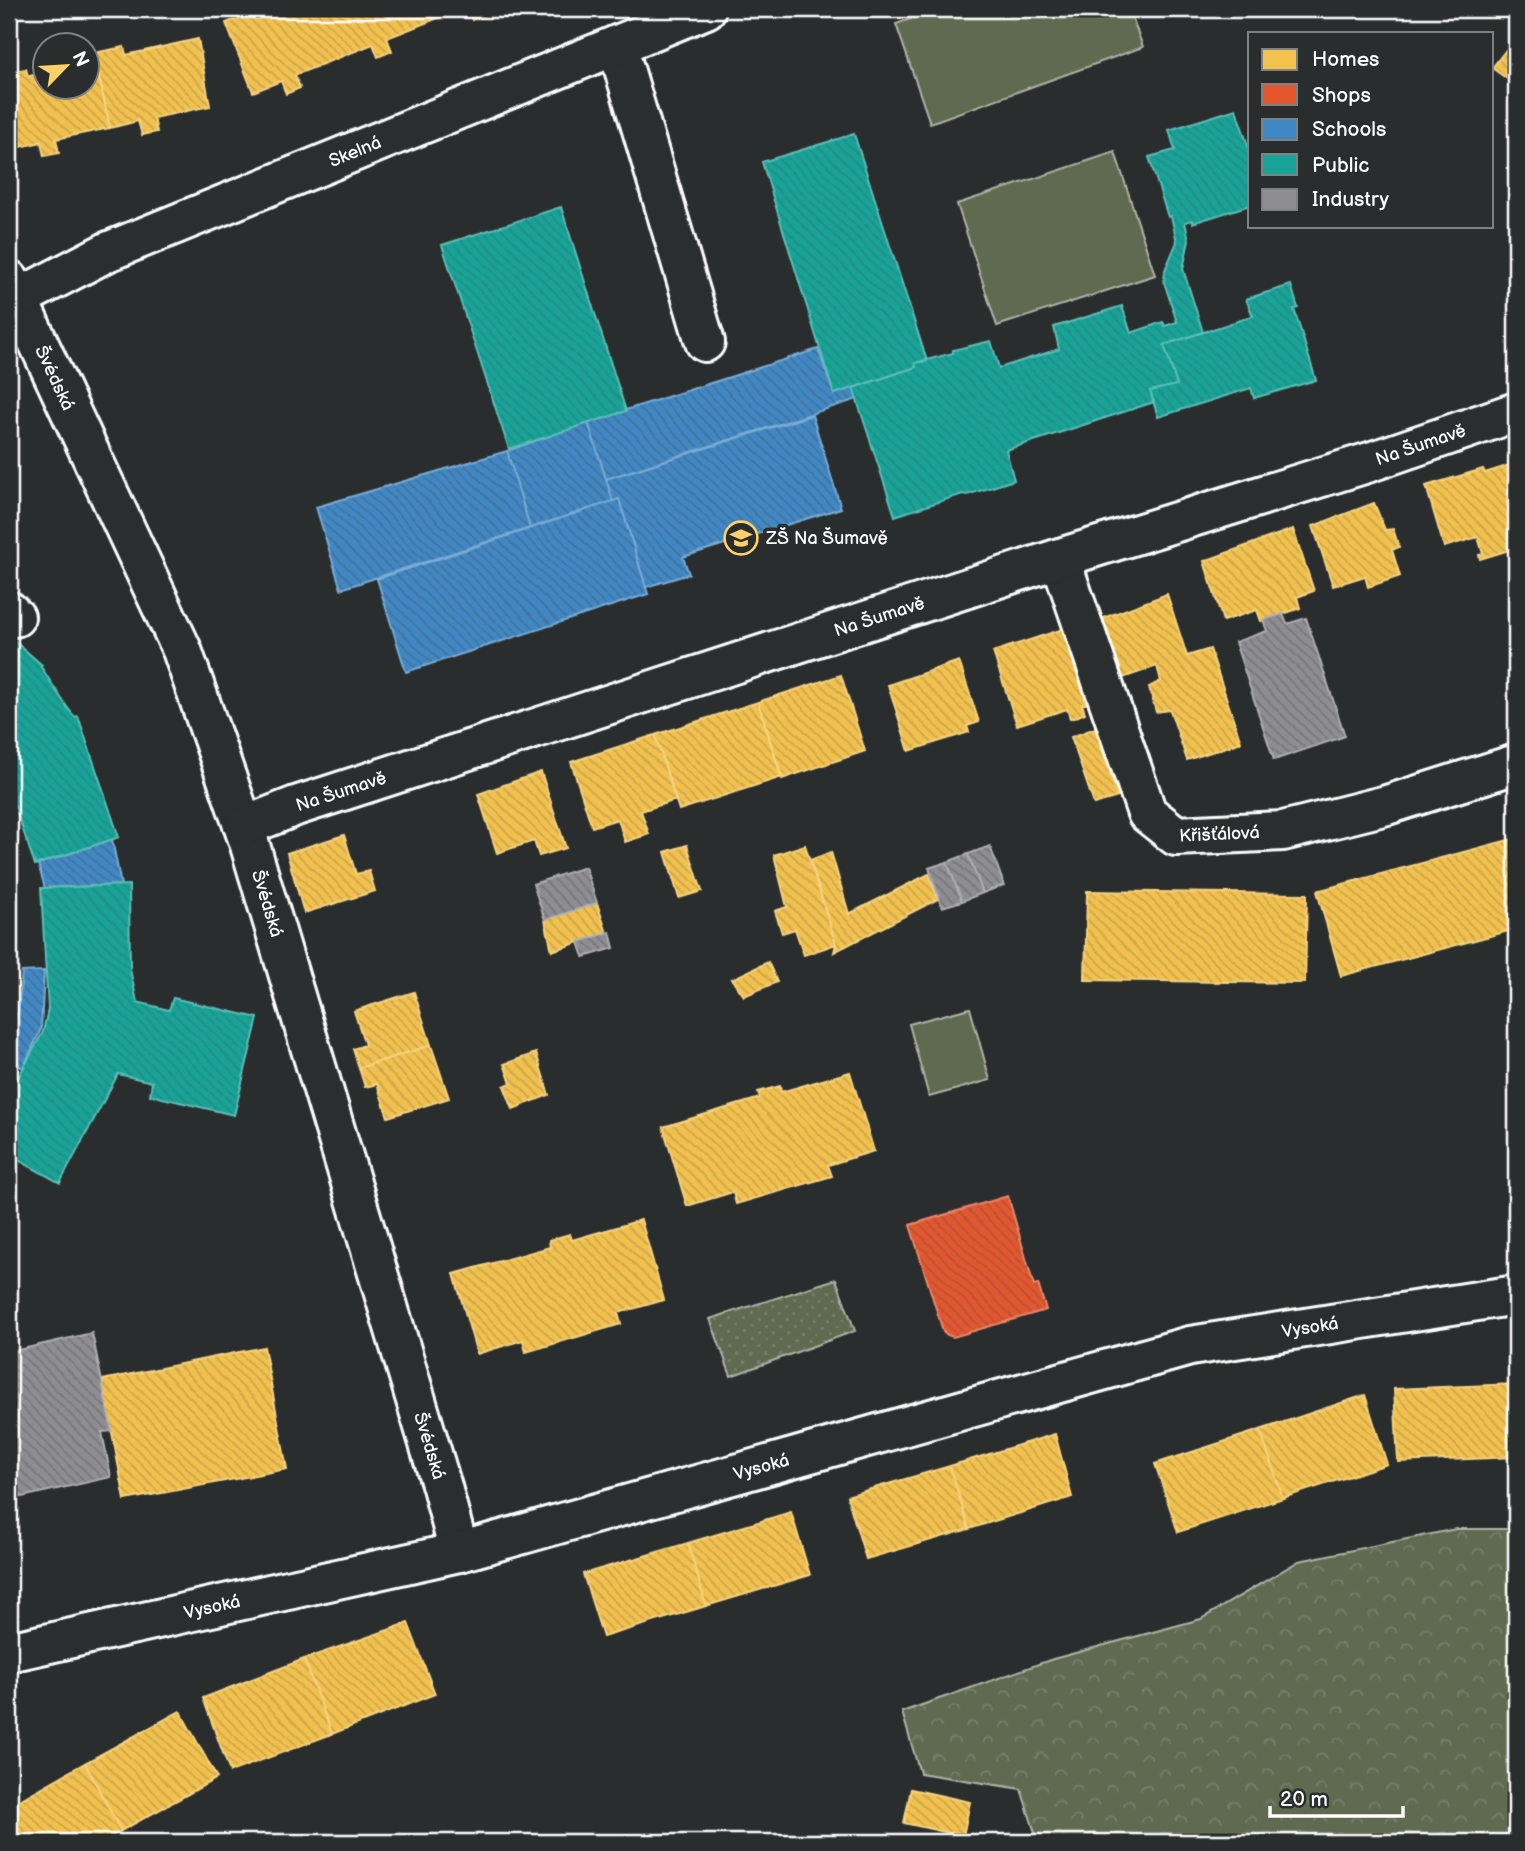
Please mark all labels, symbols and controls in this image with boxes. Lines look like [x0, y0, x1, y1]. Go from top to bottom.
north arrow [32, 32, 102, 102]
legend [1248, 32, 1494, 228]
text: Homes [1312, 47, 1380, 72]
text: N [67, 48, 93, 71]
text: Shops [1312, 83, 1371, 108]
text: Schools [1312, 117, 1386, 142]
street label: Skelná [326, 131, 384, 171]
text: Public [1312, 153, 1370, 178]
text: Industry [1312, 187, 1390, 212]
street label: Švédská [31, 342, 79, 414]
street label: Na Šumavě [1373, 420, 1468, 470]
school or university icon: ZŠ Na Šumavě [722, 519, 760, 557]
place label: ZŠ Na Šumavě [765, 527, 888, 549]
street label: Na Šumavě [831, 592, 927, 641]
street label: Na Šumavě [293, 767, 389, 816]
street label: Křišťálová [1179, 822, 1260, 846]
street label: Švédská [247, 867, 287, 940]
street label: Vysoká [1280, 1312, 1340, 1342]
street label: Švédská [410, 1409, 450, 1482]
street label: Vysoká [731, 1449, 792, 1485]
street label: Vysoká [182, 1590, 242, 1623]
scale bar [1270, 1774, 1402, 1818]
text: 20 m [1280, 1787, 1328, 1812]

